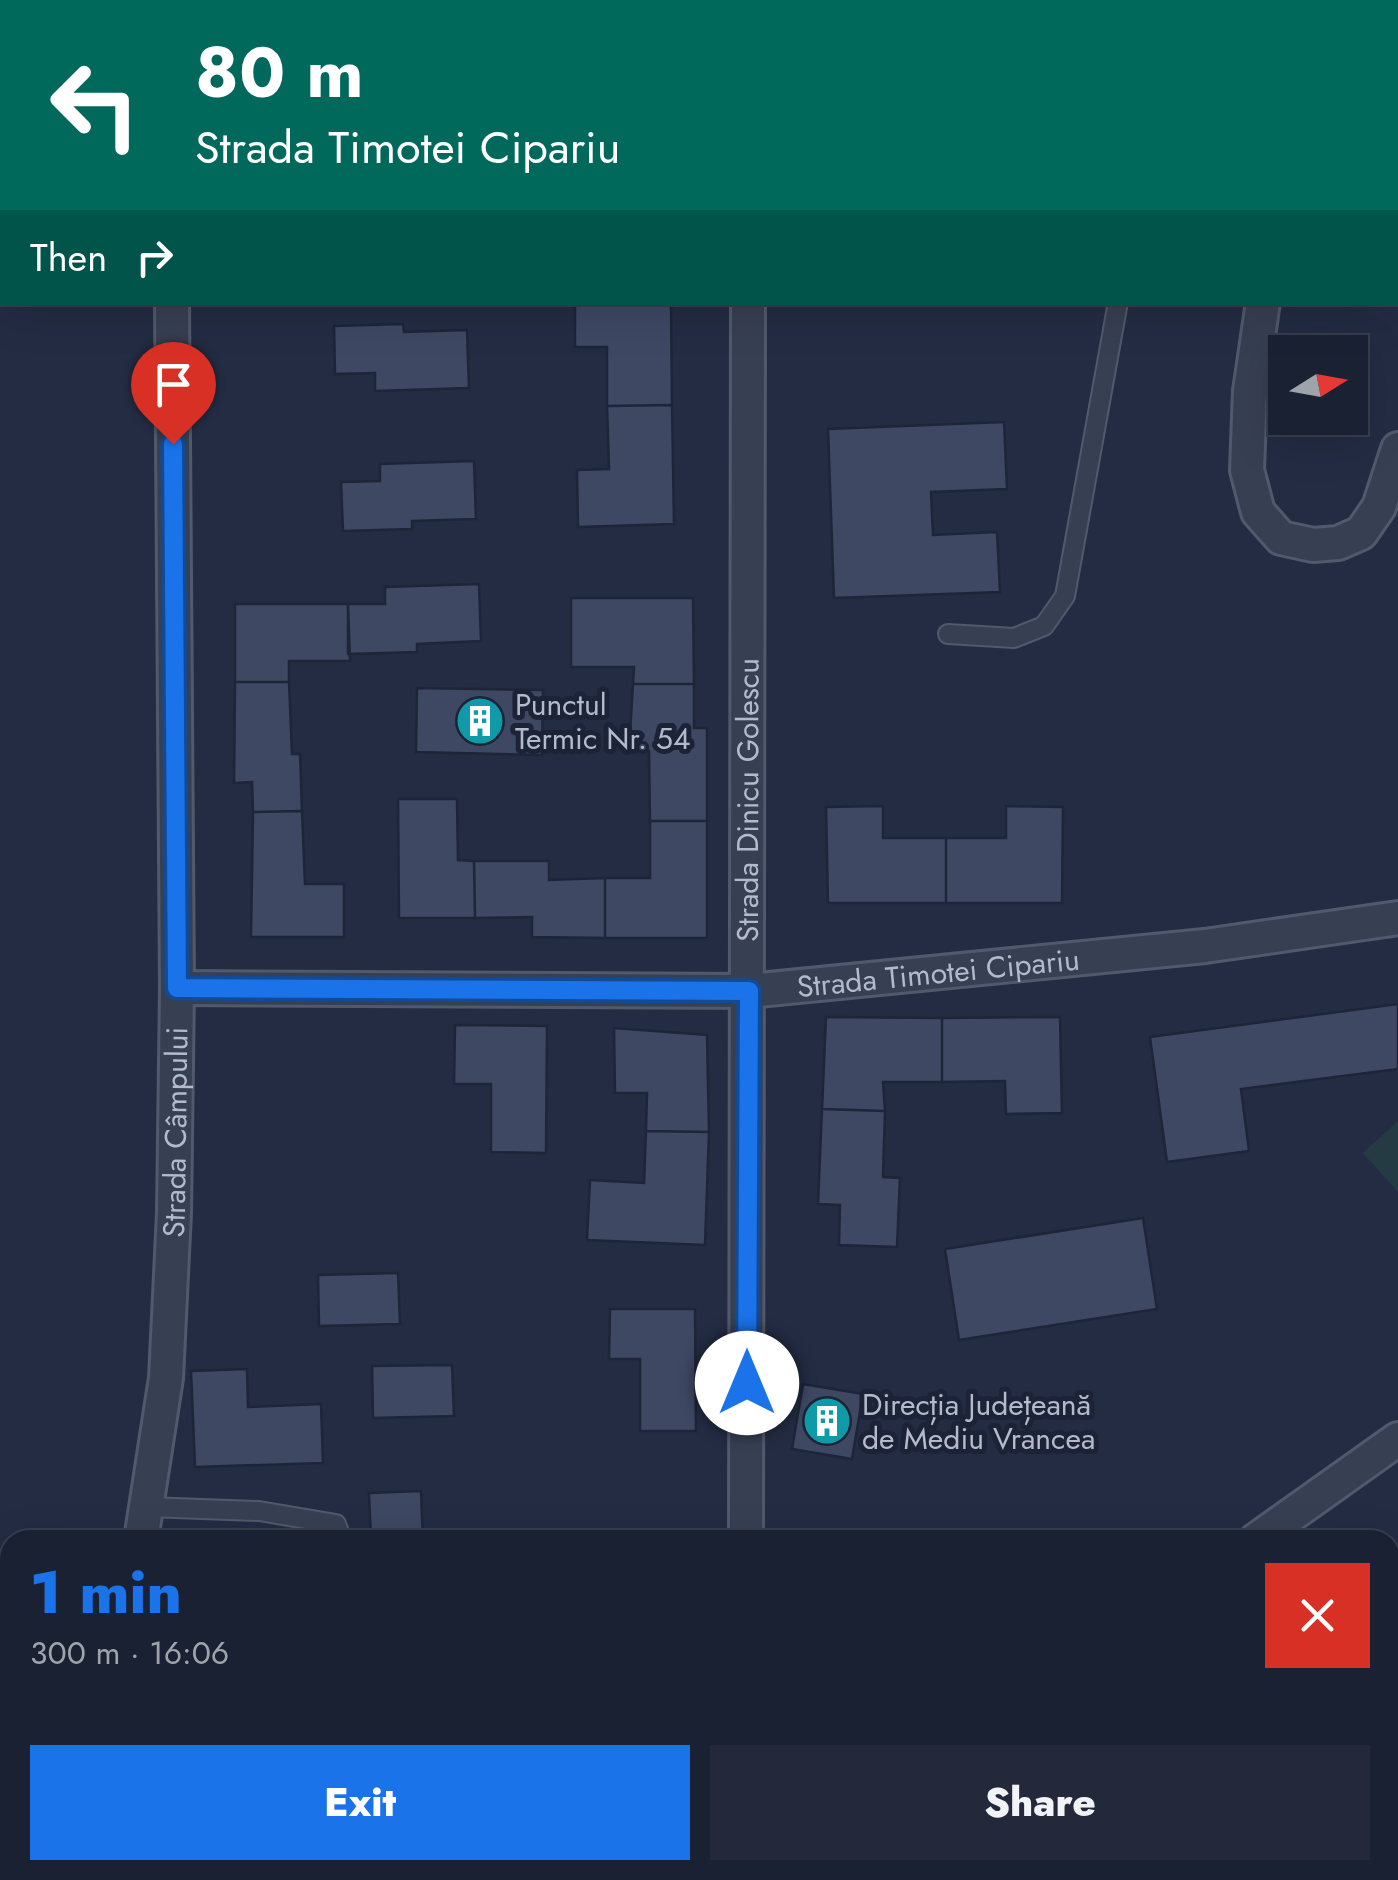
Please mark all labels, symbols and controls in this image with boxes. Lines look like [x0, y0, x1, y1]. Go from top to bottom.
text: 80 m [195, 22, 364, 123]
icon: left [30, 40, 160, 170]
text: Strada Timotei Cipariu [195, 115, 620, 180]
text: Then [30, 230, 107, 285]
icon: right [127, 230, 182, 285]
north arrow [1268, 335, 1368, 435]
map controls [1268, 335, 1368, 435]
pin [131, 342, 216, 445]
icon: arrive [146, 357, 201, 412]
street label: Strada Dinicu Golescu [725, 658, 769, 942]
place label: Punctul Termic Nr. 54 [515, 683, 690, 760]
building icon: Punctul Termic Nr. 54 [454, 695, 506, 747]
street label: Strada Timotei Cipariu [795, 937, 1081, 1008]
street label: Strada Câmpului [151, 1026, 198, 1239]
position arrow [695, 1331, 799, 1435]
place label: Direcția Județeană de Mediu Vrancea [862, 1383, 1095, 1460]
building icon: Direcția Județeană de Mediu Vrancea [801, 1395, 853, 1447]
text: 1 min [30, 1549, 182, 1636]
button: close [1265, 1563, 1370, 1668]
text: 300 m · 16:06 [30, 1630, 229, 1676]
button: Exit [30, 1745, 690, 1860]
button: Share [710, 1745, 1370, 1860]

